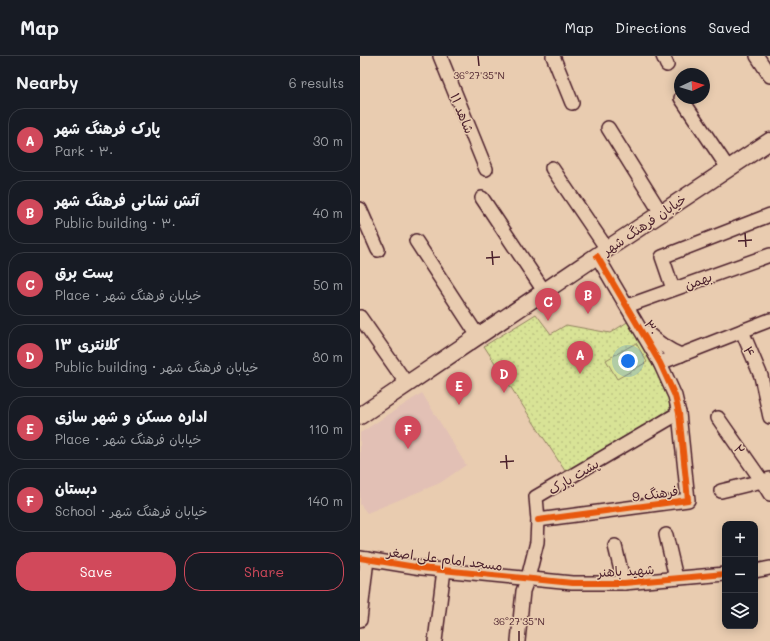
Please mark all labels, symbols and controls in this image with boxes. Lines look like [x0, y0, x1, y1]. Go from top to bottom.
text: Map [20, 15, 59, 40]
text: Map [565, 18, 593, 37]
text: Directions [615, 18, 686, 37]
text: Saved [708, 18, 750, 37]
text: 36°27'35"N [453, 68, 505, 82]
north arrow [674, 68, 710, 104]
text: Nearby [16, 71, 78, 93]
text: 6 results [289, 74, 344, 91]
street label: شاهد ۱۱ [447, 90, 479, 136]
text: پارک فرهنگ شهر [55, 118, 160, 138]
text: A [25, 132, 35, 149]
text: 30 m [313, 132, 343, 149]
text: Park · ۳۰ [55, 142, 113, 159]
text: آتش نشانی فرهنگ شهر [55, 190, 199, 210]
street label: خیابان فرهنگ شهر [598, 190, 690, 260]
text: B [26, 204, 34, 221]
text: 40 m [313, 204, 343, 221]
text: Public building · ۳۰ [55, 214, 176, 231]
text: پست برق [55, 262, 113, 282]
street label: بهمن [682, 267, 714, 294]
text: C [25, 276, 35, 293]
text: 50 m [313, 276, 343, 293]
pin: B [575, 281, 601, 314]
text: Place · خیابان فرهنگ شهر [55, 286, 201, 303]
pin: C [535, 288, 561, 321]
street label: ۳۰ [641, 316, 663, 338]
text: کلانتری ۱۳ [55, 334, 120, 354]
pin: A [567, 341, 593, 374]
street label: ۴ [740, 343, 760, 359]
text: D [25, 348, 35, 365]
text: 80 m [313, 348, 343, 365]
your location [618, 351, 638, 371]
text: Public building · خیابان فرهنگ شهر [55, 358, 258, 375]
pin: D [491, 360, 517, 393]
pin: E [446, 372, 472, 405]
text: اداره مسکن و شهر سازی [55, 406, 207, 426]
pin: F [395, 416, 421, 449]
text: E [26, 420, 34, 437]
text: 110 m [309, 420, 343, 437]
text: Place · خیابان فرهنگ شهر [55, 430, 201, 447]
street label: ۲ [731, 441, 749, 457]
street label: پشت پارک [545, 454, 602, 499]
text: دبستان [55, 478, 97, 498]
street label: فرهنگ 9 [631, 481, 679, 505]
text: F [26, 492, 34, 509]
text: 140 m [307, 492, 343, 509]
text: School · خیابان فرهنگ شهر [55, 502, 207, 519]
map controls [722, 521, 758, 629]
button: + [722, 521, 758, 557]
street label: مسجد امام علی اصغر [385, 542, 504, 577]
button: Save [16, 552, 176, 591]
button: Share [184, 552, 344, 591]
button: − [722, 557, 758, 593]
street label: شهید باهنر [596, 560, 655, 581]
button: layers [722, 593, 758, 629]
text: 36°27'35"N [493, 614, 545, 628]

